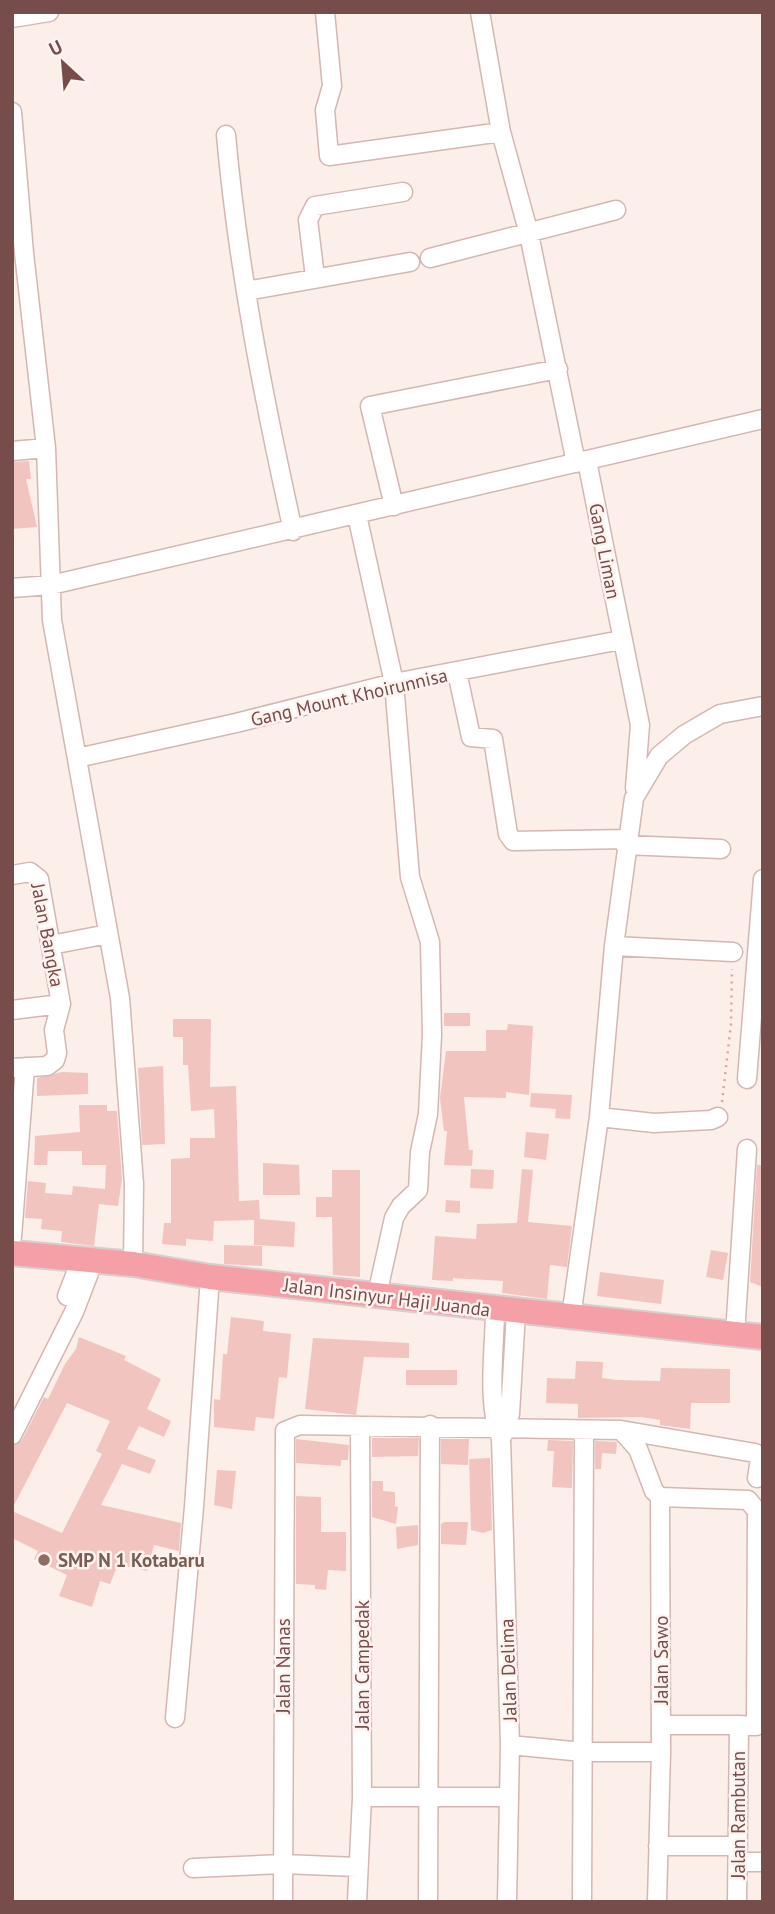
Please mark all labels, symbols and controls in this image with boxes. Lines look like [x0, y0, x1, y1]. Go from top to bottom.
north arrow [28, 28, 98, 98]
text: U [45, 34, 66, 61]
street label: Gang Liman [584, 501, 626, 601]
street label: Gang Mount Khoirunnisa [248, 663, 450, 731]
street label: Jalan Bangka [26, 880, 70, 989]
street label: Jalan Insinyur Haji Juanda [281, 1272, 492, 1322]
place label: SMP N 1 Kotabaru [58, 1548, 205, 1572]
marker: SMP N 1 Kotabaru [36, 1552, 52, 1568]
street label: Jalan Campedak [350, 1600, 374, 1731]
street label: Jalan Sawo [649, 1616, 673, 1705]
street label: Jalan Nanas [271, 1618, 295, 1715]
street label: Jalan Delima [494, 1618, 522, 1723]
street label: Jalan Rambutan [726, 1751, 750, 1880]

